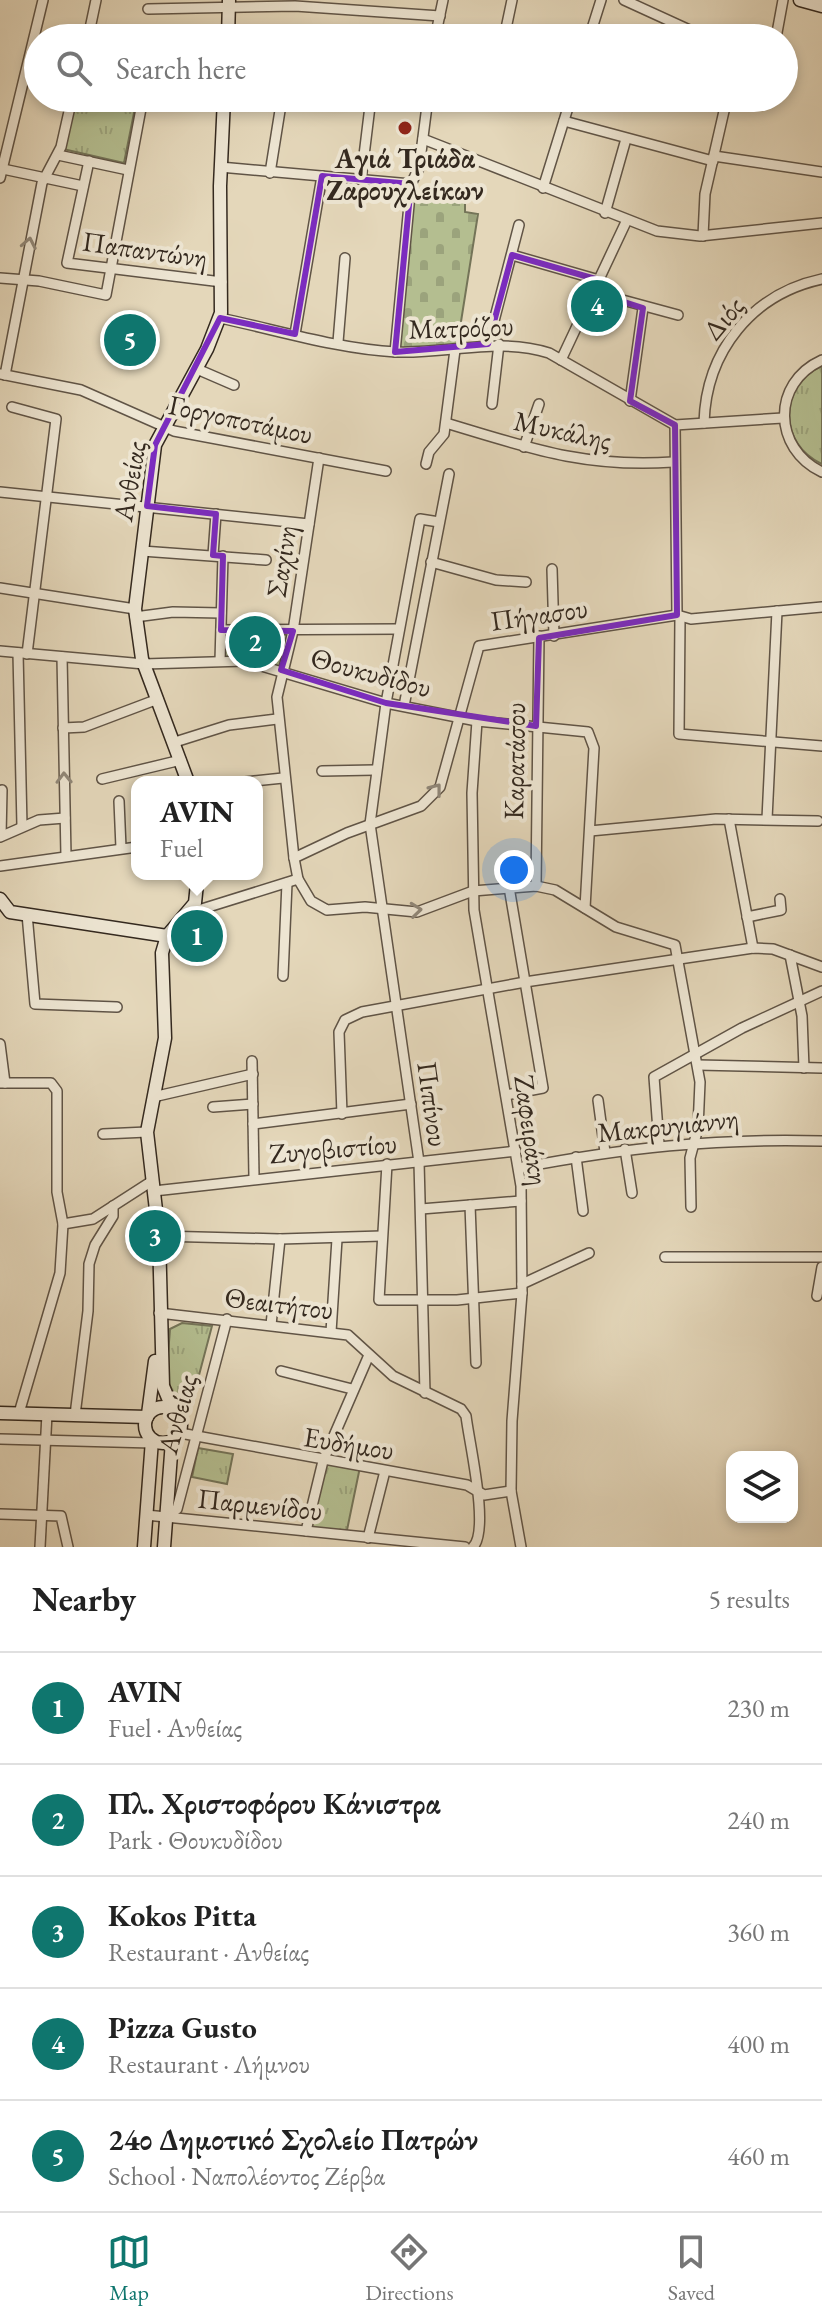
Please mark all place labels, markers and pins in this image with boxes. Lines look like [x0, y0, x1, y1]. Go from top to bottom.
marker: Αγιά Τριάδα Ζαρουχλείκων [396, 119, 414, 137]
place label: Αγιά Τριάδα Ζαρουχλείκων [326, 140, 484, 208]
pin: 4 [571, 276, 623, 336]
pin: 5 [104, 310, 156, 370]
pin: 2 [229, 612, 281, 672]
pin: 1 [171, 906, 223, 966]
pin: 3 [129, 1206, 181, 1266]

